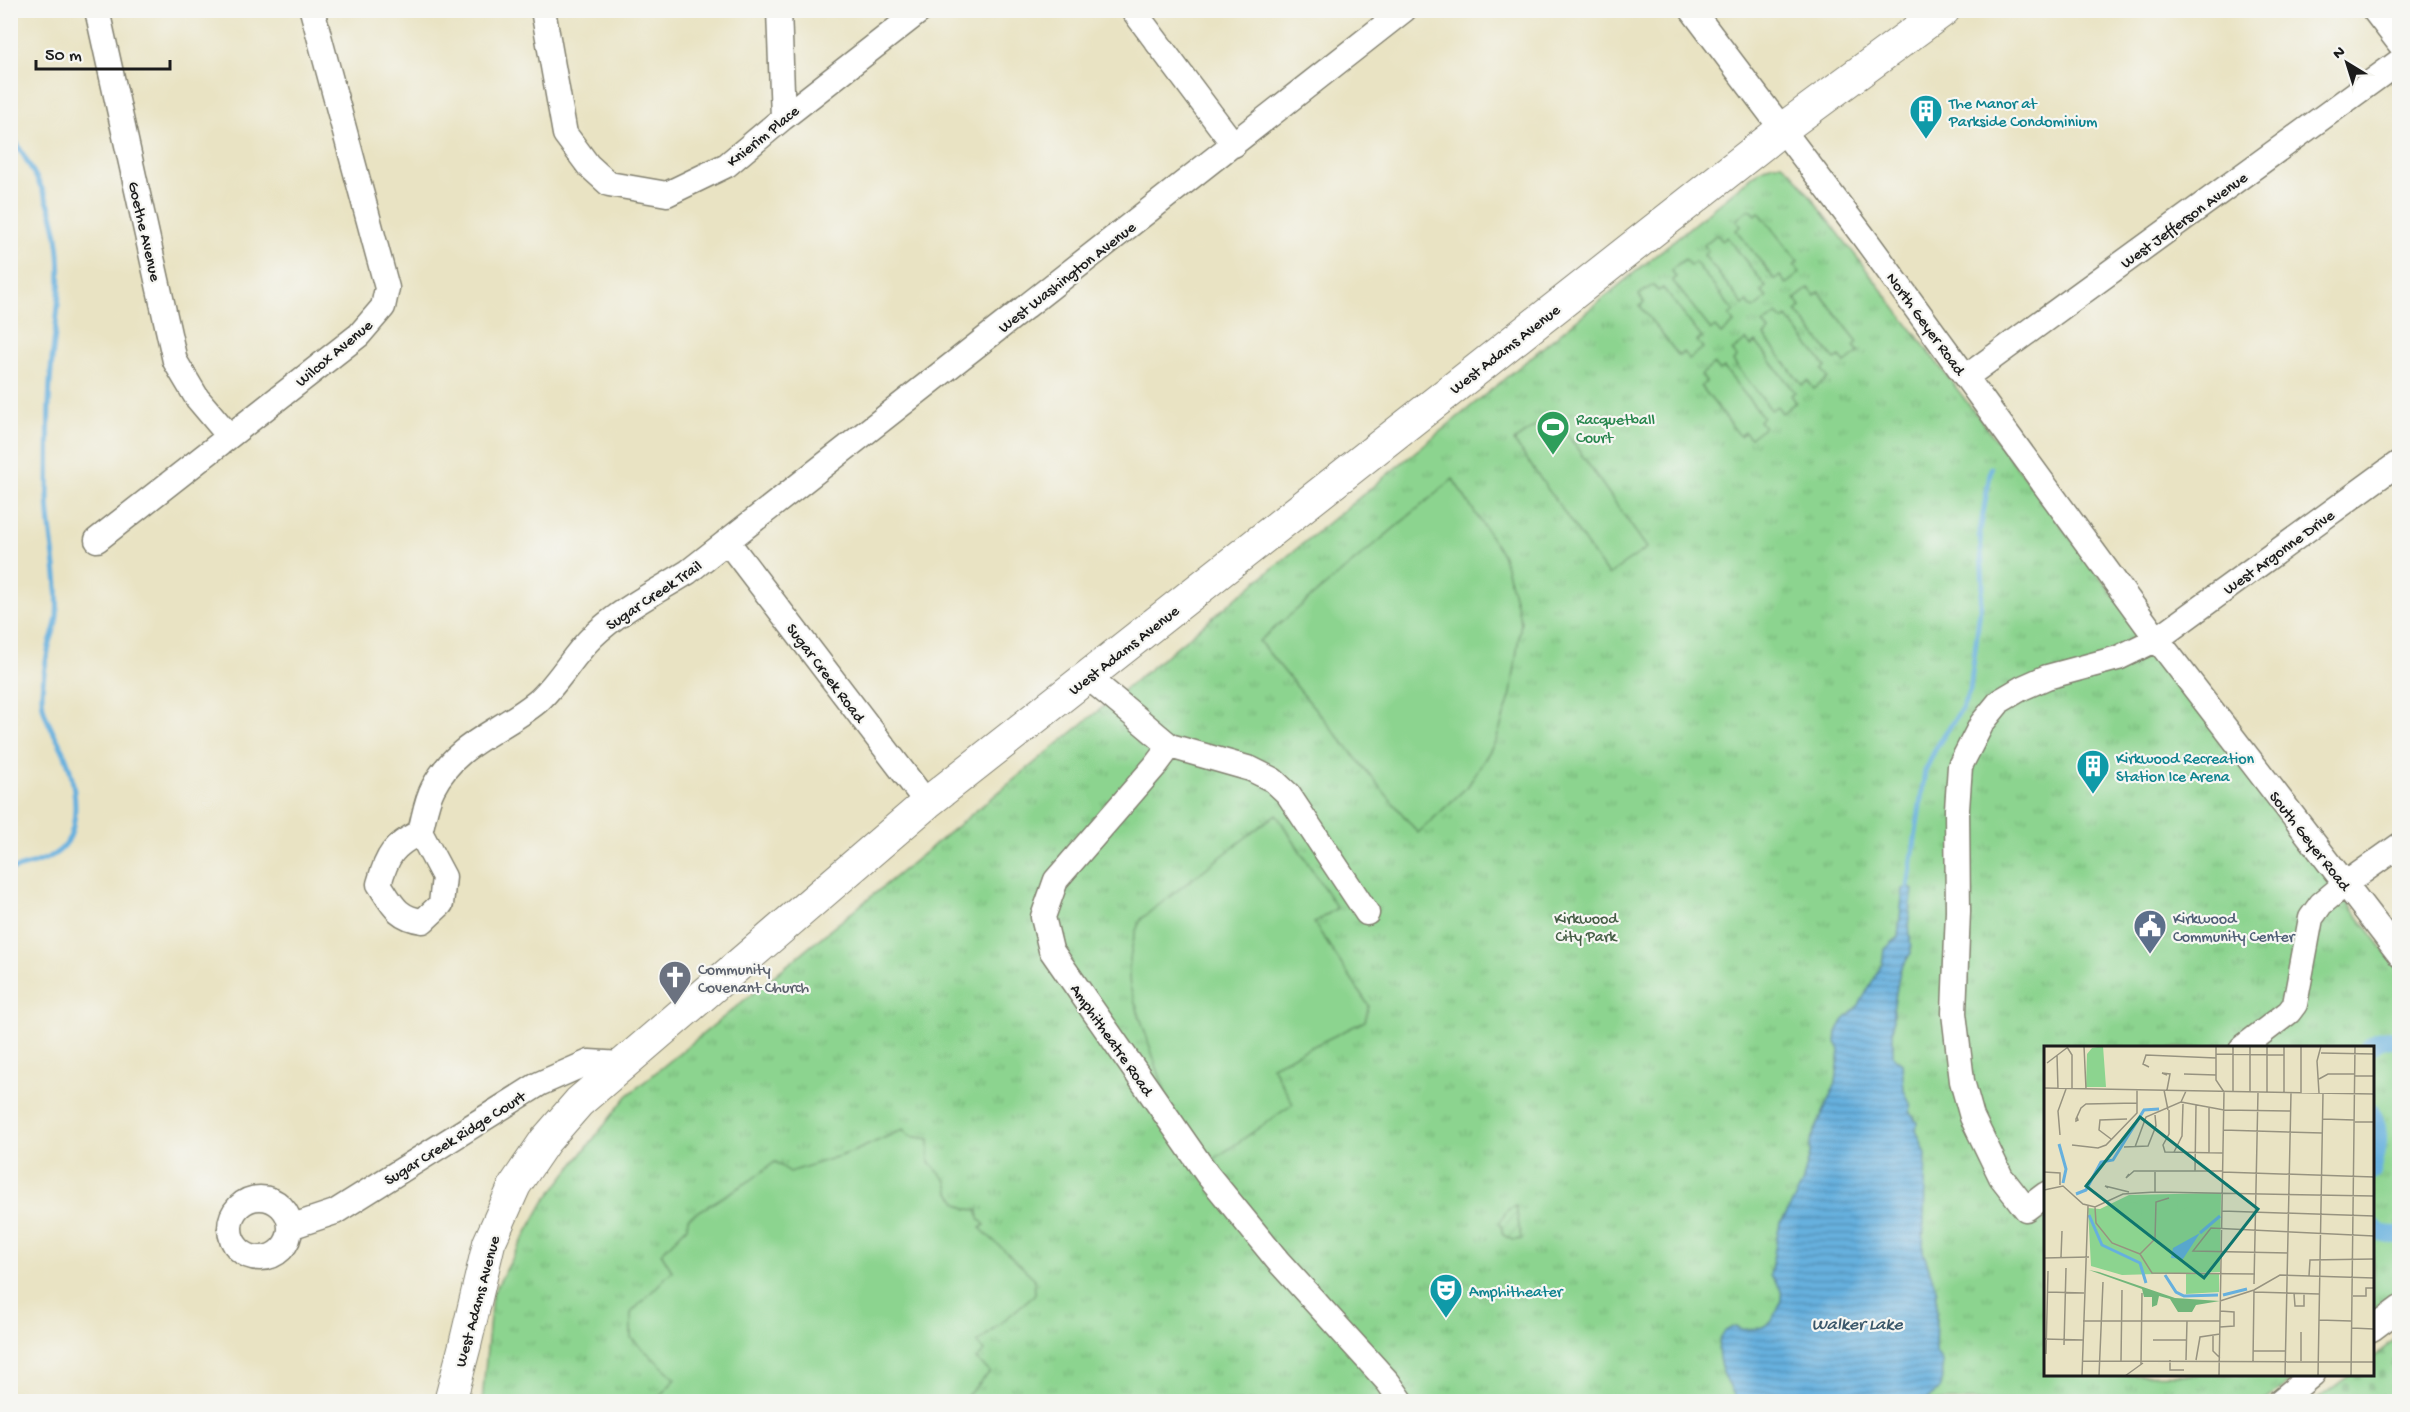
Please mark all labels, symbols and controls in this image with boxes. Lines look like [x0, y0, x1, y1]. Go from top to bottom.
scale bar [36, 33, 170, 71]
north arrow [2317, 33, 2377, 93]
text: N [2330, 43, 2350, 65]
text: 50 m [45, 46, 82, 67]
building icon: The Manor at Parkside Condominium [1908, 93, 1944, 140]
place label: The Manor at Parkside Condominium [1948, 96, 2098, 133]
street label: Knierim Place [724, 102, 805, 173]
street label: West Jefferson Avenue [2118, 169, 2253, 274]
street label: Goethe Avenue [122, 180, 163, 284]
street label: West Washington Avenue [995, 219, 1141, 338]
street label: North Geyer Road [1881, 270, 1969, 381]
street label: West Adams Avenue [1447, 301, 1566, 400]
street label: Wilcox Avenue [293, 317, 378, 392]
sports icon: Racquetball Court [1535, 409, 1571, 456]
place label: Racquetball Court [1576, 412, 1655, 449]
street label: West Argonne Drive [2221, 507, 2340, 601]
street label: Sugar Creek Trail [603, 558, 707, 636]
street label: West Adams Avenue [1066, 602, 1185, 701]
street label: Sugar Creek Road [781, 621, 869, 729]
building icon: Kirkwood Recreation Station Ice Arena [2075, 748, 2111, 795]
place label: Kirkwood Recreation Station Ice Arena [2116, 751, 2254, 788]
street label: South Geyer Road [2263, 789, 2354, 897]
public building icon: Kirkwood Community Center [2132, 908, 2168, 955]
park label: Kirkwood City Park [1554, 911, 1619, 948]
place label: Kirkwood Community Center [2173, 911, 2296, 948]
church icon: Community Covenant Church [657, 959, 693, 1006]
place label: Community Covenant Church [698, 962, 810, 999]
street label: Amphitheatre Road [1064, 981, 1157, 1102]
inset map [2044, 1046, 2374, 1376]
street label: Sugar Creek Ridge Court [382, 1088, 531, 1191]
street label: West Adams Avenue [453, 1234, 506, 1370]
theatre icon: Amphitheater [1428, 1272, 1464, 1319]
place label: Amphitheater [1469, 1284, 1564, 1303]
water label: Walker Lake [1811, 1315, 1903, 1336]

